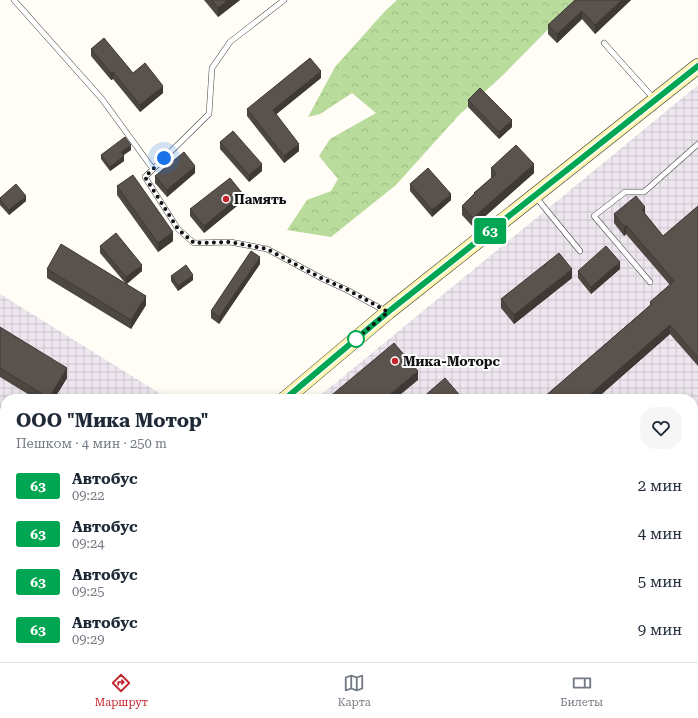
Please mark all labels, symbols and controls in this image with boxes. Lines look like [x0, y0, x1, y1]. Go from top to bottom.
your location [154, 148, 174, 168]
place label: Память [234, 192, 287, 207]
marker: Память [221, 194, 231, 204]
line badge: 63 [472, 218, 508, 244]
text: 63 [482, 223, 498, 239]
unlabelled marker [347, 330, 365, 348]
place label: Мика-Моторс [403, 354, 501, 369]
marker: Мика-Моторс [390, 356, 400, 366]
button: heart [640, 407, 682, 449]
text: ООО "Мика Мотор" [16, 409, 209, 432]
text: Пешком · 4 мин · 250 m [16, 436, 167, 451]
text: Автобус [72, 470, 138, 488]
text: 2 мин [638, 477, 682, 495]
text: 63 [30, 478, 46, 494]
text: 09:22 [72, 488, 104, 503]
text: Автобус [72, 518, 138, 536]
text: 4 мин [638, 525, 682, 543]
text: 63 [30, 526, 46, 542]
text: 09:24 [72, 536, 104, 551]
text: Автобус [72, 566, 138, 584]
text: 5 мин [638, 573, 682, 591]
text: 63 [30, 574, 46, 590]
text: 09:25 [72, 584, 104, 599]
text: Автобус [72, 614, 138, 632]
text: 9 мин [638, 621, 682, 639]
text: 63 [30, 622, 46, 638]
text: 09:29 [72, 632, 104, 647]
tab: Маршрут [95, 672, 148, 709]
tab: Карта [338, 672, 371, 709]
tab: Билеты [560, 672, 603, 709]

